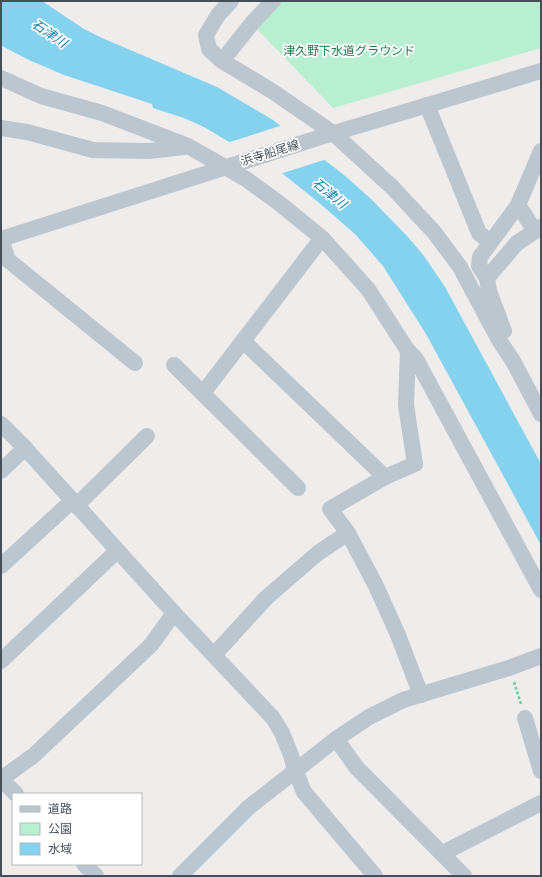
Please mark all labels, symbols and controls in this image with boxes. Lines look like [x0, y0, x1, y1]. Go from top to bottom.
water label: 石津川 [29, 15, 72, 52]
park label: 津久野下水道グラウンド [283, 43, 415, 58]
street label: 浜寺船尾線 [239, 137, 301, 168]
water label: 石津川 [309, 175, 352, 214]
legend [12, 793, 142, 865]
text: 道路 [48, 801, 72, 816]
text: 公園 [48, 821, 72, 836]
text: 水域 [48, 841, 72, 856]

